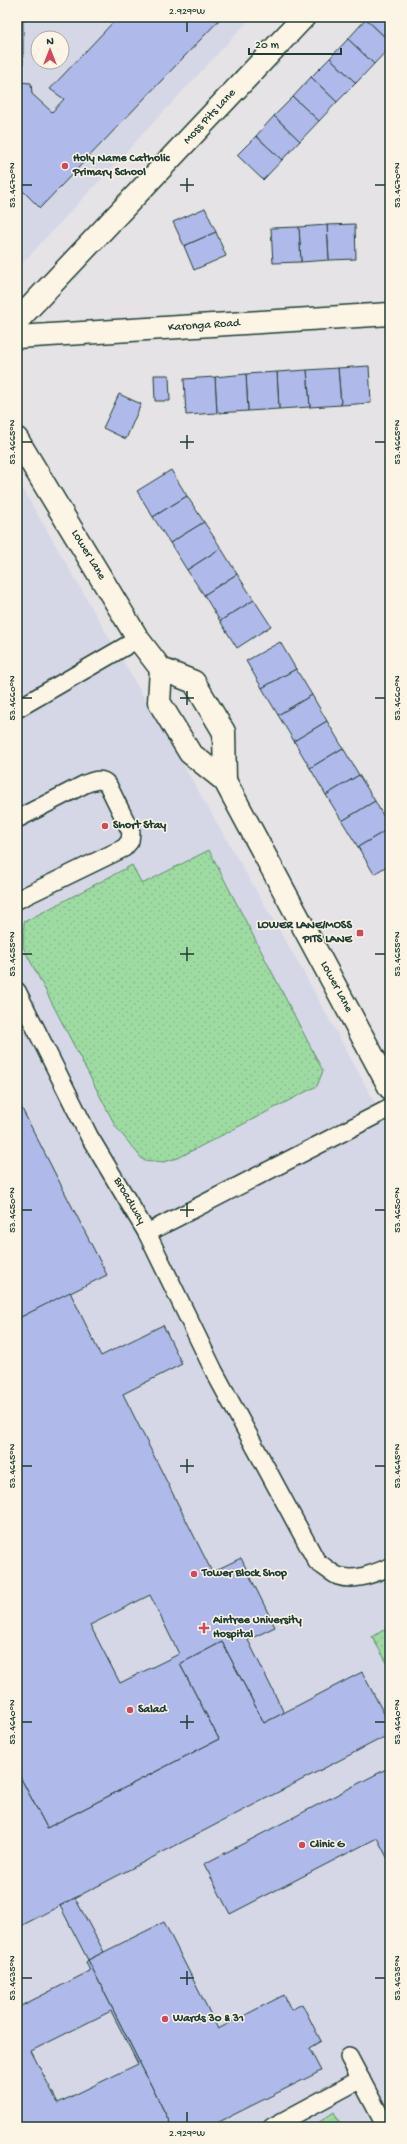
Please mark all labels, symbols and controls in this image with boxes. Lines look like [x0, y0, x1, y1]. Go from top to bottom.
text: 2.929°W [169, 6, 205, 18]
north arrow [30, 30, 70, 70]
scale bar [249, 30, 341, 56]
text: N [46, 36, 54, 48]
text: 20 m [255, 39, 280, 53]
street label: Moss Pits Lane [181, 86, 240, 148]
place label: Holy Name Catholic Primary School [72, 152, 171, 180]
marker: Holy Name Catholic Primary School [60, 161, 70, 171]
text: 53.4670°N [7, 162, 19, 208]
text: 53.4670°N [392, 162, 404, 208]
street label: Karonga Road [168, 316, 241, 335]
text: 53.4665°N [7, 419, 19, 464]
text: 53.4665°N [392, 419, 404, 464]
street label: Lower Lane [68, 527, 109, 583]
text: 53.4660°N [7, 675, 19, 721]
text: 53.4660°N [392, 675, 404, 721]
place label: Short Stay [113, 819, 166, 833]
marker: Short Stay [100, 821, 110, 831]
place label: LOWER LANE/MOSS PITS LANE [257, 919, 354, 947]
marker: LOWER LANE/MOSS PITS LANE [355, 928, 365, 938]
text: 53.4655°N [7, 931, 19, 976]
text: 53.4655°N [392, 931, 404, 976]
street label: Lower Lane [317, 959, 356, 1016]
street label: Broadway [109, 1174, 148, 1227]
text: 53.4650°N [7, 1187, 19, 1233]
text: 53.4650°N [392, 1187, 404, 1233]
text: 53.4645°N [7, 1443, 19, 1488]
text: 53.4645°N [392, 1443, 404, 1488]
place label: Tower Block Shop [201, 1567, 287, 1581]
marker: Tower Block Shop [189, 1569, 199, 1579]
place label: Aintree University Hospital [212, 1614, 302, 1642]
marker: Aintree University Hospital [198, 1622, 210, 1634]
text: 53.4640°N [7, 1699, 19, 1744]
text: 53.4640°N [392, 1699, 404, 1744]
place label: Salad [138, 1703, 169, 1717]
marker: Salad [125, 1705, 135, 1715]
place label: Clinic G [309, 1838, 346, 1852]
marker: Clinic G [297, 1840, 307, 1850]
text: 53.4635°N [7, 1955, 19, 2000]
text: 53.4635°N [392, 1955, 404, 2000]
place label: Wards 30 & 31 [172, 2012, 244, 2026]
marker: Wards 30 & 31 [160, 2014, 170, 2024]
text: 2.929°W [169, 2128, 205, 2140]

